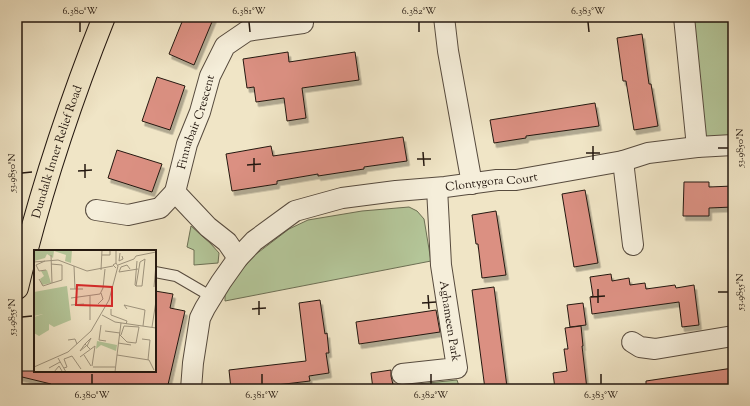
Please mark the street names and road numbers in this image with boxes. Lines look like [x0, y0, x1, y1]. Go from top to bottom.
street label: Finnabair Crescent [173, 73, 220, 171]
street label: Dundalk Inner Relief Road [28, 83, 87, 221]
street label: Clontygora Court [444, 168, 539, 197]
street label: Aghameen Park [434, 279, 464, 363]

